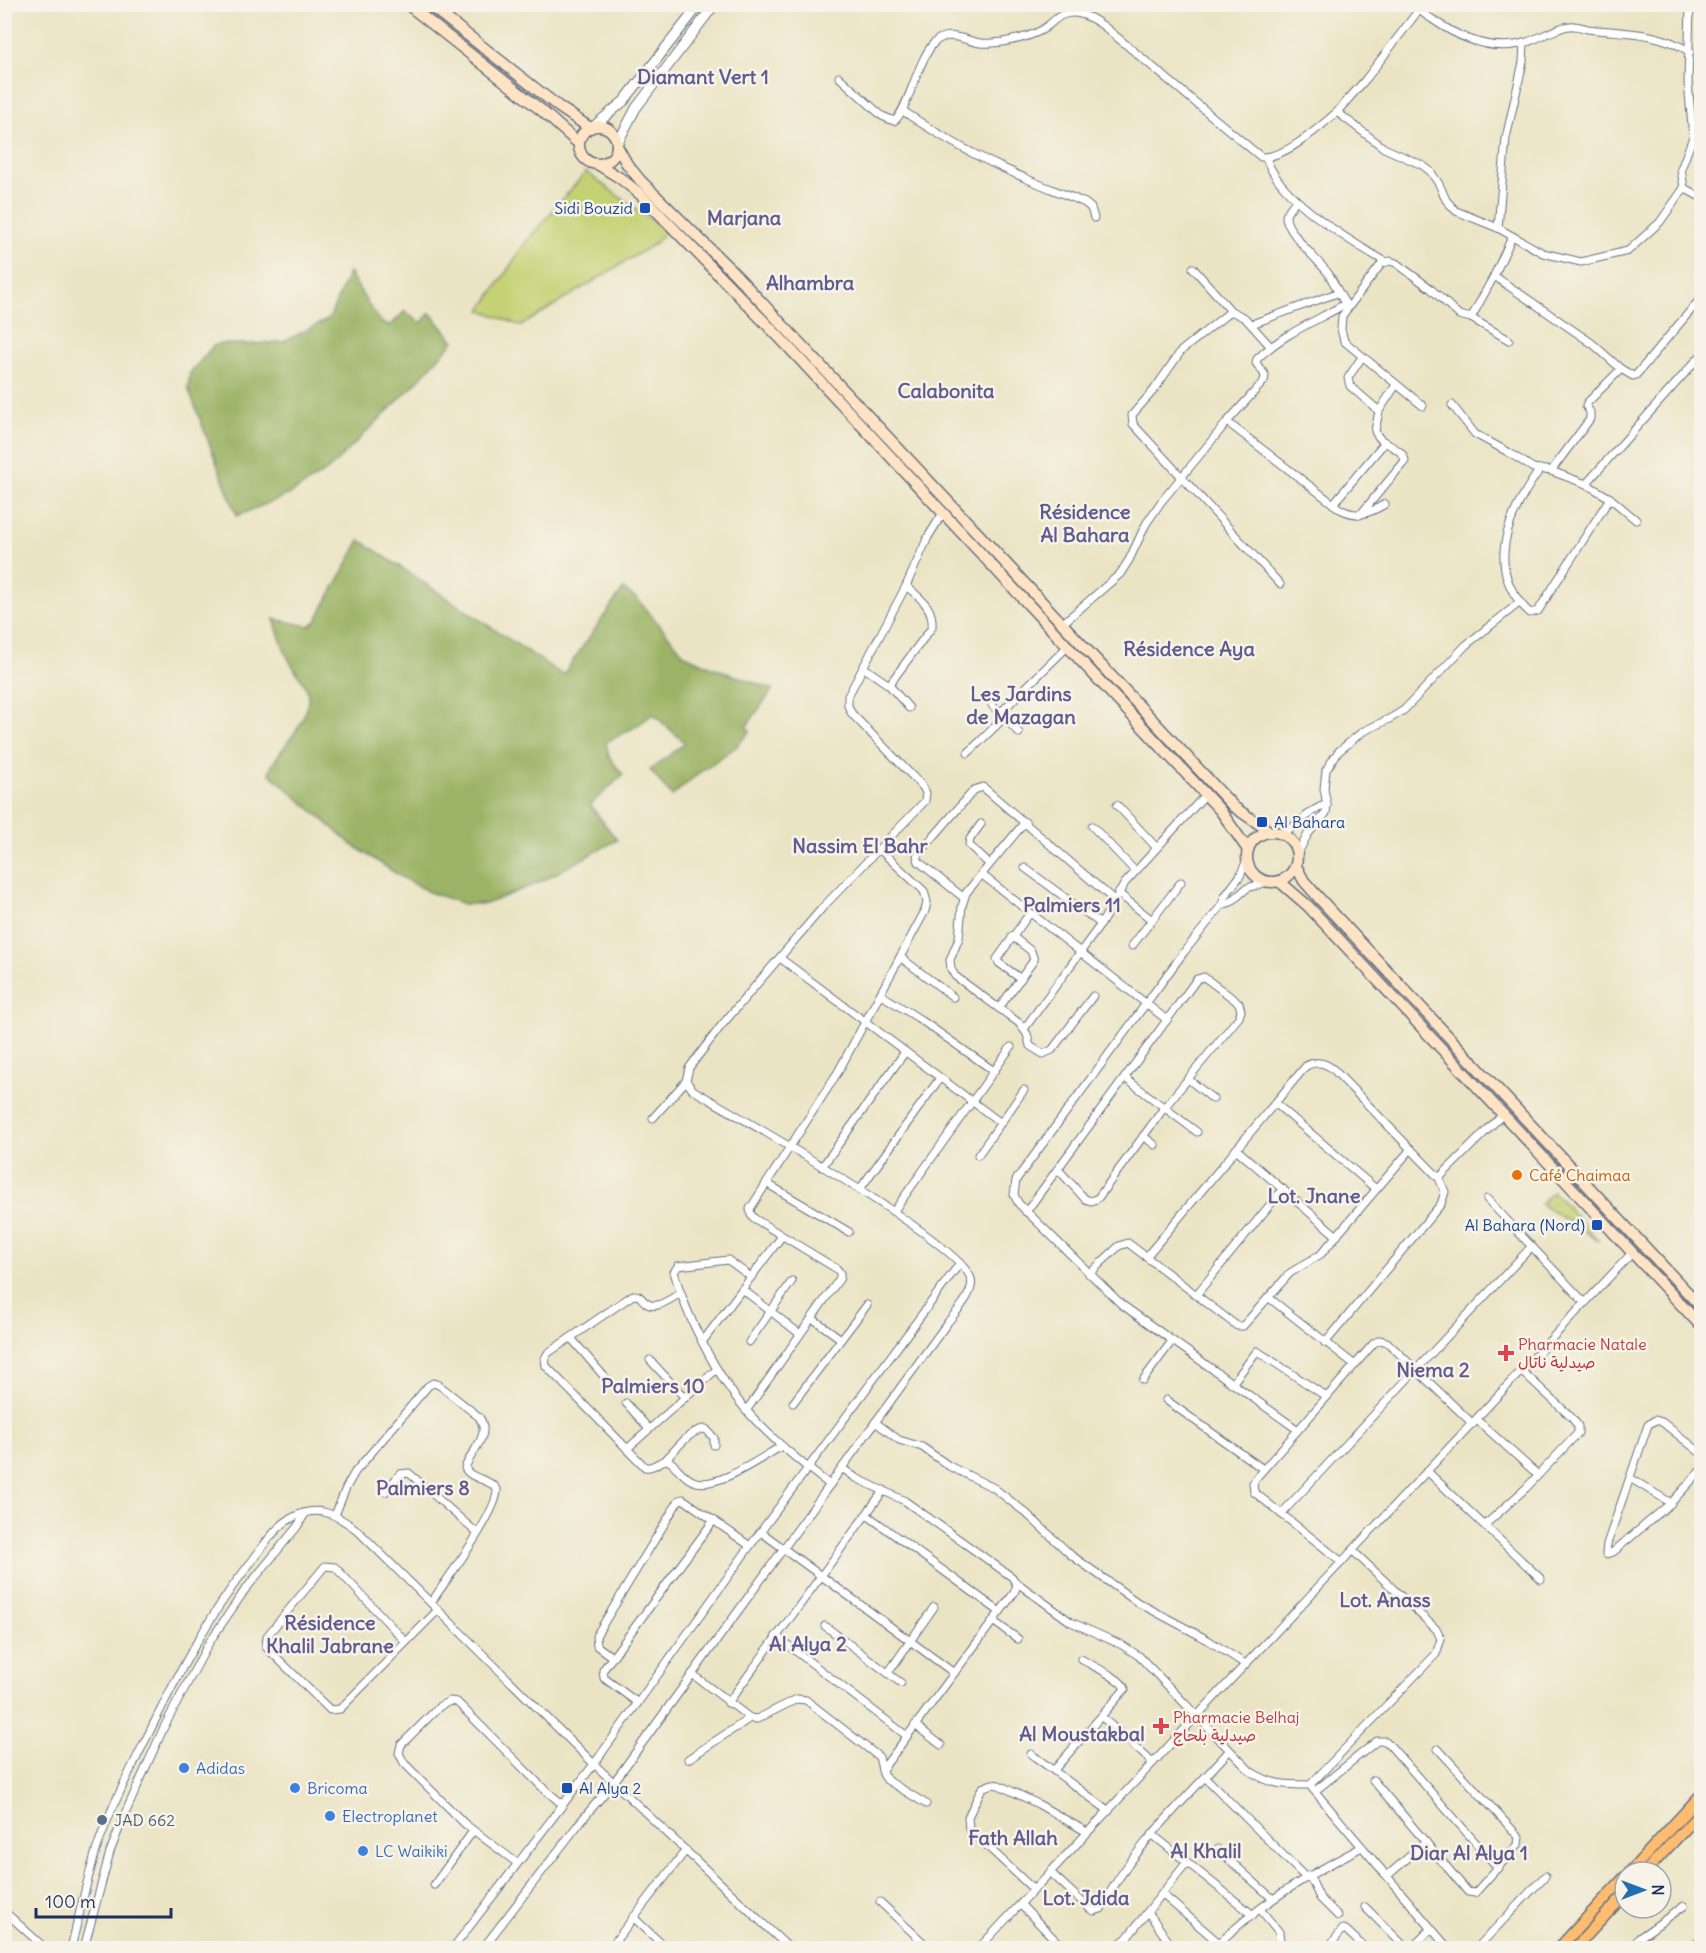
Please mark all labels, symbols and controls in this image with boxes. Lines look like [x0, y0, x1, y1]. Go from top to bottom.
district label: Diamant Vert 1 [637, 64, 769, 89]
place label: Sidi Bouzid [554, 198, 633, 218]
marker: Sidi Bouzid [638, 201, 652, 215]
district label: Marjana [707, 205, 782, 230]
district label: Alhambra [766, 270, 855, 295]
district label: Calabonita [898, 378, 995, 403]
district label: Résidence Al Bahara [1039, 499, 1131, 547]
district label: Résidence Aya [1123, 636, 1255, 661]
district label: Les Jardins de Mazagan [966, 681, 1076, 729]
place label: Al Bahara [1274, 812, 1345, 832]
marker: Al Bahara [1255, 815, 1269, 829]
district label: Nassim El Bahr [792, 833, 928, 858]
district label: Palmiers 11 [1023, 892, 1121, 917]
place label: Café Chaimaa [1529, 1165, 1631, 1185]
marker: Café Chaimaa [1510, 1168, 1524, 1182]
district label: Lot. Jnane [1268, 1183, 1361, 1208]
place label: Al Bahara (Nord) [1465, 1215, 1585, 1235]
marker: Al Bahara (Nord) [1590, 1218, 1604, 1232]
place label: Pharmacie Natale صيدلية ناتال [1518, 1334, 1647, 1372]
marker: Pharmacie Natale صيدلية ناتال [1499, 1346, 1513, 1360]
district label: Niema 2 [1396, 1357, 1470, 1382]
district label: Palmiers 10 [601, 1373, 705, 1398]
district label: Palmiers 8 [376, 1475, 470, 1500]
district label: Lot. Anass [1339, 1587, 1431, 1612]
district label: Résidence Khalil Jabrane [266, 1610, 394, 1658]
district label: Al Alya 2 [769, 1631, 847, 1656]
place label: Pharmacie Belhaj صيدلية بلحاج [1173, 1707, 1299, 1746]
marker: Pharmacie Belhaj صيدلية بلحاج [1154, 1719, 1168, 1733]
district label: Al Moustakbal [1019, 1721, 1145, 1746]
place label: Adidas [196, 1758, 245, 1778]
marker: Adidas [177, 1761, 191, 1775]
place label: Bricoma [307, 1778, 368, 1798]
place label: Al Alya 2 [579, 1778, 642, 1798]
marker: Bricoma [288, 1781, 302, 1795]
marker: Al Alya 2 [560, 1781, 574, 1795]
place label: Electroplanet [342, 1806, 438, 1826]
marker: Electroplanet [323, 1809, 337, 1823]
place label: JAD 662 [114, 1810, 175, 1830]
marker: JAD 662 [95, 1813, 109, 1827]
district label: Fath Allah [968, 1825, 1058, 1850]
district label: Al Khalil [1171, 1838, 1241, 1863]
district label: Diar Al Alya 1 [1410, 1840, 1528, 1865]
place label: LC Waikiki [375, 1841, 448, 1861]
marker: LC Waikiki [356, 1844, 370, 1858]
north arrow [1613, 1860, 1673, 1920]
scale bar [36, 1881, 171, 1919]
text: N [1648, 1884, 1668, 1896]
district label: Lot. Jdida [1043, 1885, 1130, 1910]
text: 100 m [45, 1890, 96, 1913]

